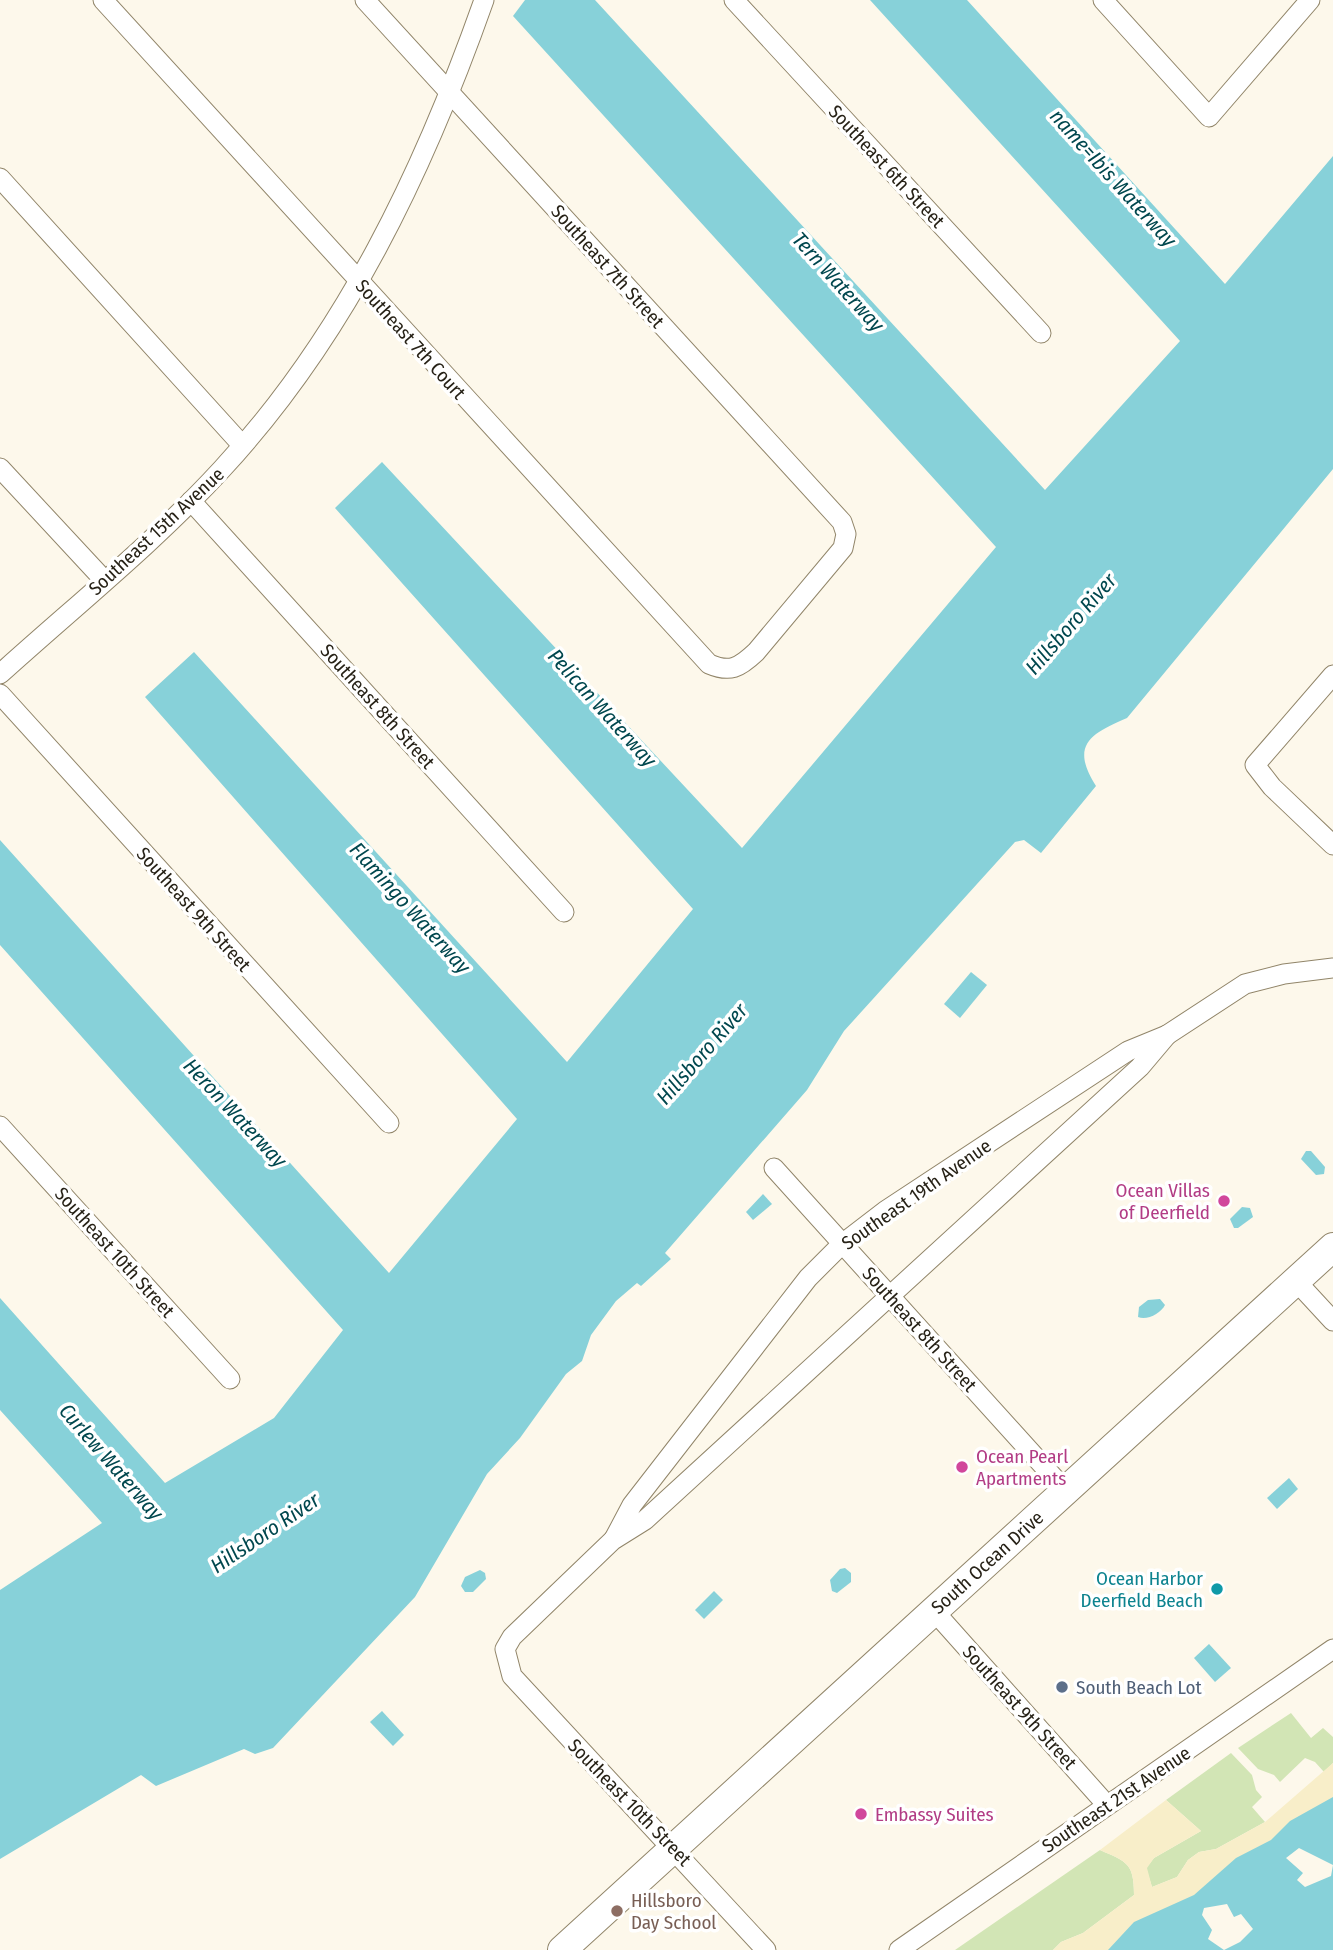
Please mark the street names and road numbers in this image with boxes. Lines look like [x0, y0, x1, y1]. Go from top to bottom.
street label: Southeast 6th Street [824, 100, 950, 233]
street label: Southeast 7th Street [546, 200, 670, 333]
street label: Southeast 7th Court [351, 275, 471, 405]
street label: Southeast 15th Avenue [84, 463, 229, 600]
street label: Southeast 8th Street [316, 639, 440, 774]
street label: Southeast 9th Street [132, 842, 256, 977]
street label: Southeast 19th Avenue [837, 1134, 995, 1255]
street label: Southeast 10th Street [50, 1182, 180, 1323]
street label: Southeast 8th Street [858, 1262, 982, 1397]
street label: South Ocean Drive [927, 1506, 1048, 1619]
street label: Southeast 9th Street [958, 1640, 1082, 1775]
street label: Southeast 10th Street [563, 1734, 697, 1871]
street label: Southeast 21st Avenue [1038, 1741, 1195, 1858]

